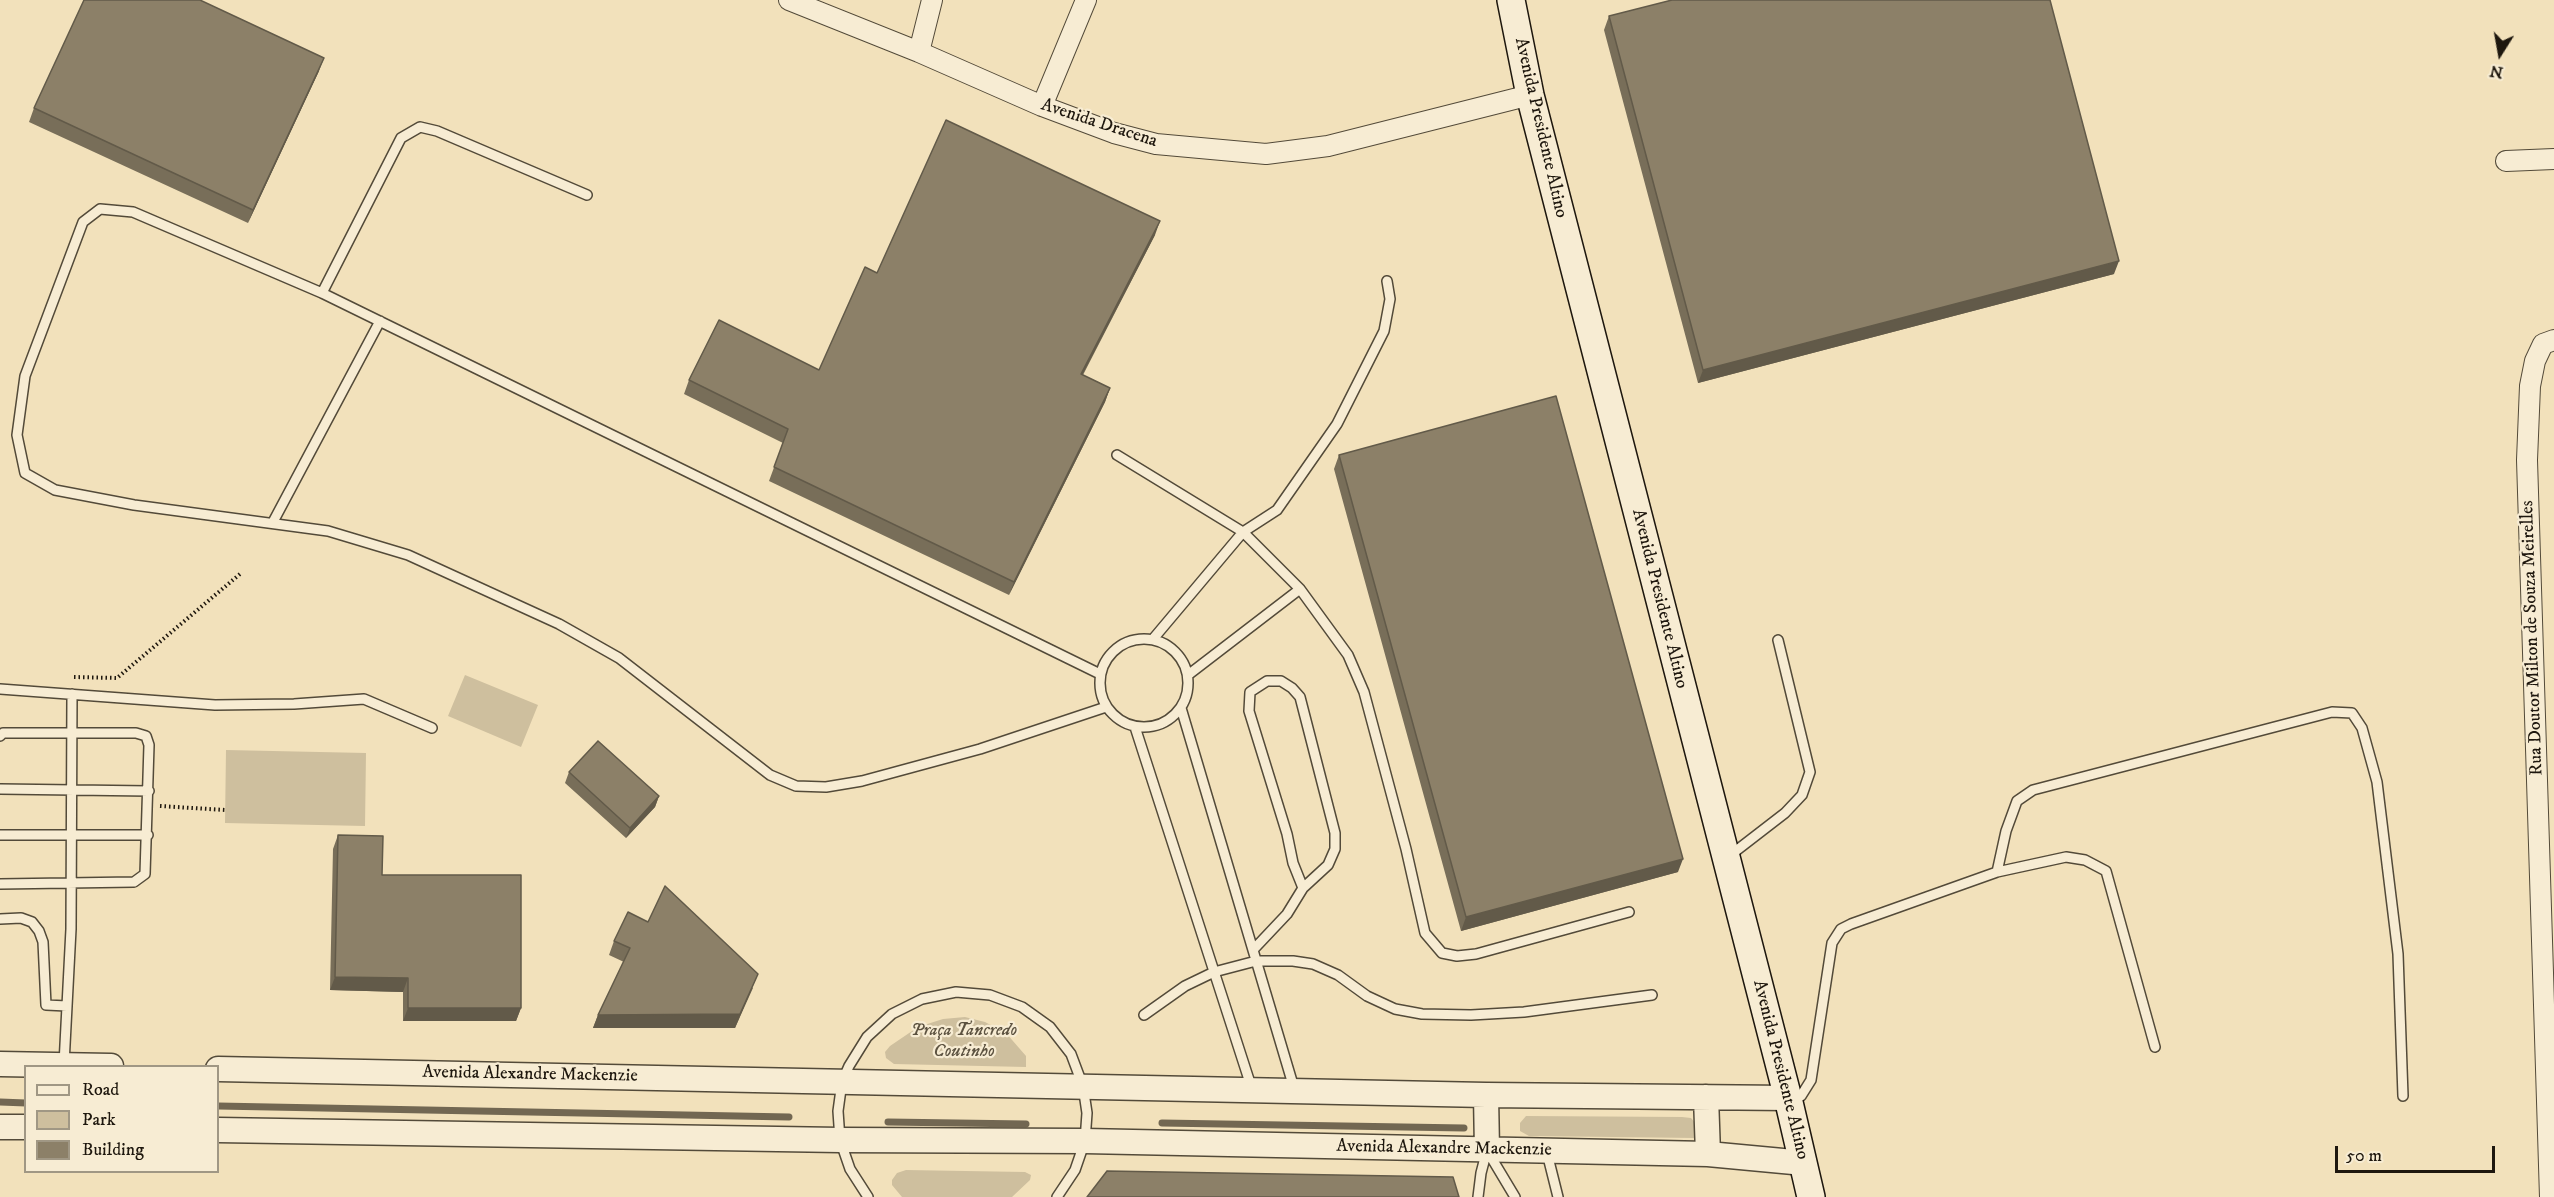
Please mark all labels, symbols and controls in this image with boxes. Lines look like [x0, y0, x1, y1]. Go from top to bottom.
north arrow [2470, 24, 2530, 84]
street label: Avenida Presidente Altino [1509, 36, 1571, 220]
text: N [2488, 61, 2505, 83]
street label: Avenida Dracena [1038, 95, 1160, 153]
street label: Rua Doutor Milton de Souza Meirelles [2517, 500, 2549, 776]
street label: Avenida Presidente Altino [1626, 507, 1692, 691]
street label: Avenida Presidente Altino [1747, 978, 1813, 1162]
park label: Praça Tancredo Coutinho [911, 1020, 1017, 1062]
street label: Avenida Alexandre Mackenzie [422, 1062, 638, 1088]
legend [24, 1065, 219, 1173]
text: Road [82, 1079, 119, 1101]
text: Park [82, 1109, 116, 1131]
scale bar [2338, 1134, 2498, 1172]
street label: Avenida Alexandre Mackenzie [1336, 1136, 1552, 1162]
text: Building [82, 1139, 144, 1161]
text: 50 m [2346, 1145, 2382, 1167]

